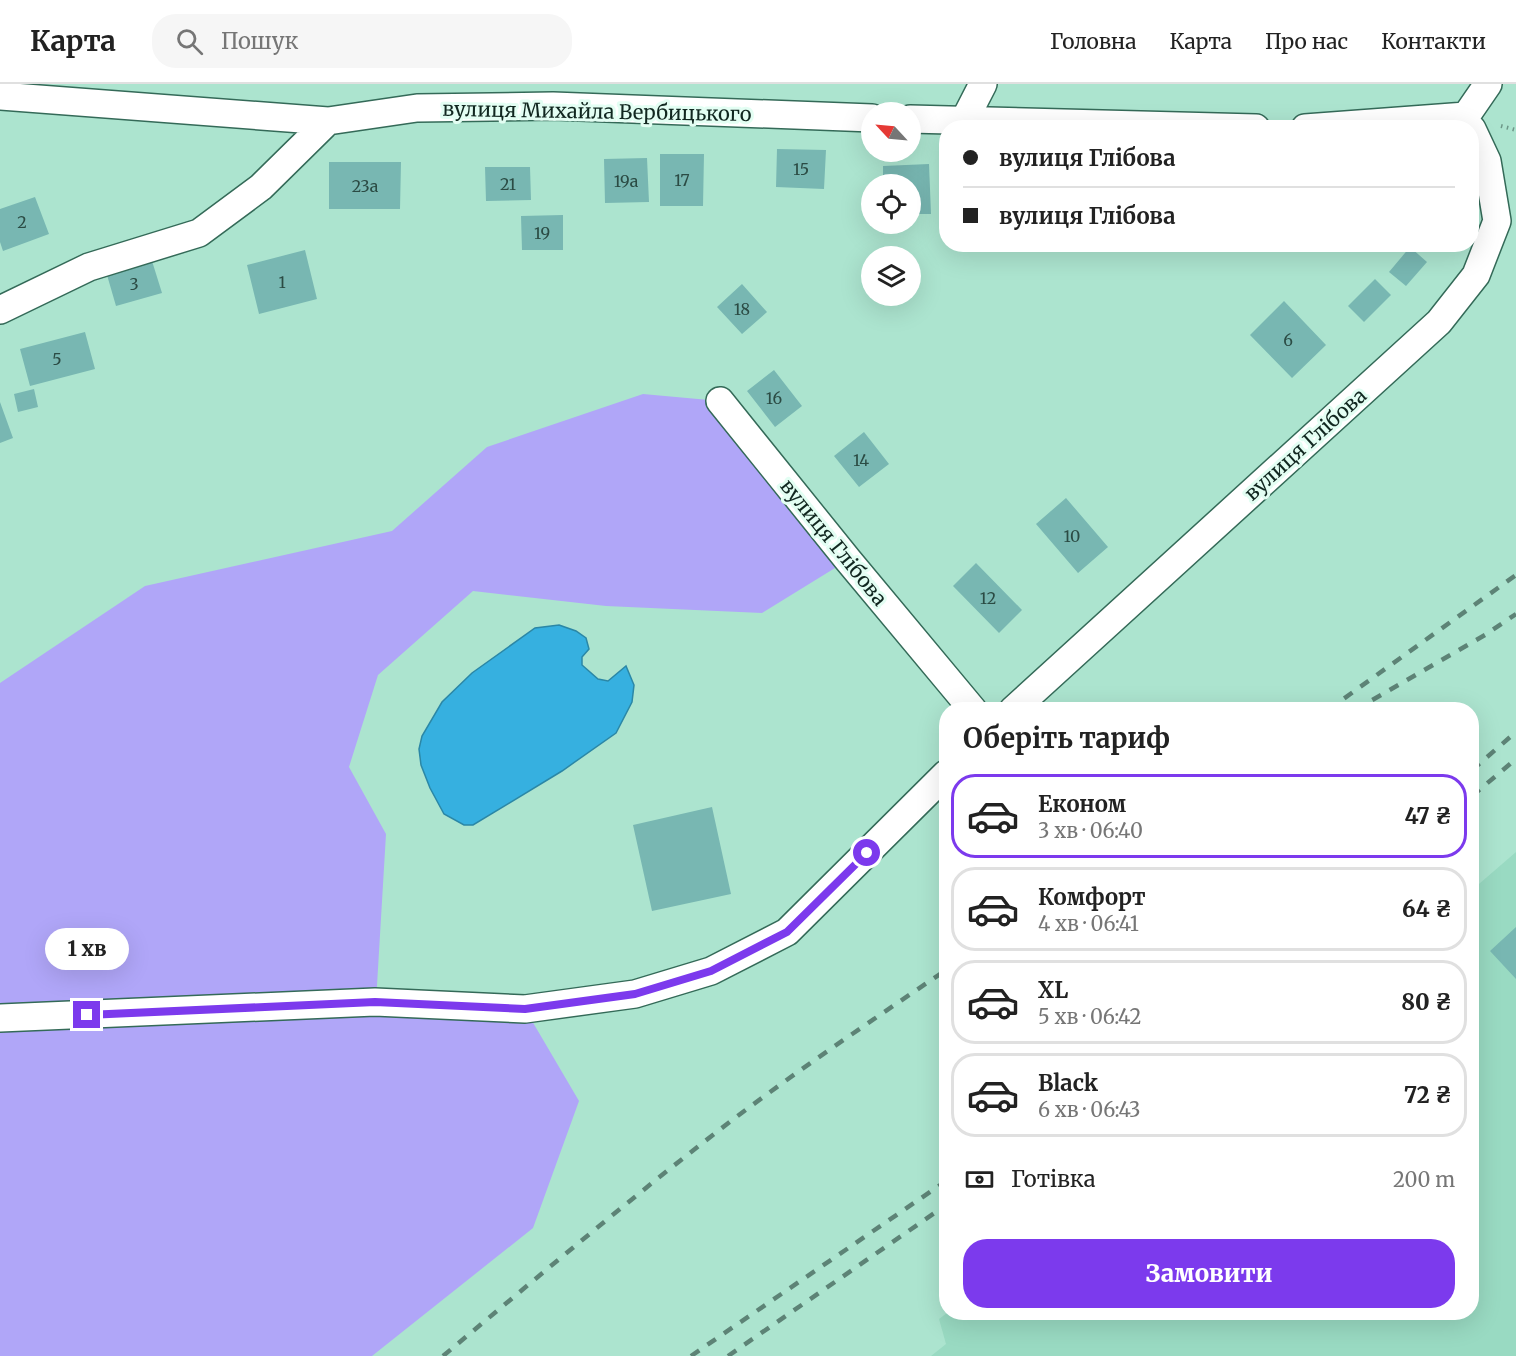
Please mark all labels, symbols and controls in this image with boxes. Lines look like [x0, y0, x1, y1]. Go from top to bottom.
search box [152, 14, 572, 68]
text: Карта [30, 23, 116, 59]
icon: search [173, 25, 206, 58]
text: Пошук [221, 27, 298, 55]
text: Головна [1050, 28, 1137, 55]
text: Карта [1170, 28, 1232, 55]
text: Про нас [1265, 28, 1348, 55]
text: Контакти [1381, 28, 1486, 55]
street label: вулиця Михайла Вербицького [442, 96, 752, 126]
north arrow [861, 102, 921, 162]
map controls [861, 102, 921, 306]
text: вулиця Глібова [999, 144, 1176, 172]
house number: 15 [793, 159, 809, 179]
house number: 17 [674, 170, 690, 190]
house number: 19а [614, 171, 639, 191]
house number: 21 [500, 174, 516, 194]
button: locate [861, 174, 921, 234]
house number: 23а [352, 176, 379, 196]
text: вулиця Глібова [999, 202, 1176, 230]
house number: 2 [17, 212, 27, 232]
house number: 19 [534, 223, 550, 243]
button: layers [861, 246, 921, 306]
house number: 1 [278, 272, 286, 292]
house number: 3 [129, 274, 139, 294]
house number: 18 [734, 299, 750, 319]
house number: 6 [1283, 330, 1293, 350]
house number: 5 [52, 349, 62, 369]
street label: вулиця Глібова [1239, 382, 1371, 505]
house number: 16 [766, 388, 782, 408]
house number: 14 [853, 450, 869, 470]
street label: вулиця Глібова [775, 474, 893, 611]
house number: 10 [1064, 526, 1080, 546]
house number: 12 [980, 588, 996, 608]
text: Оберіть тариф [963, 721, 1170, 755]
icon: car [966, 789, 1020, 843]
text: Економ [1038, 790, 1126, 818]
text: 47 ₴ [1404, 802, 1452, 830]
text: 3 хв · 06:40 [1038, 818, 1143, 843]
route start [853, 839, 880, 866]
icon: car [966, 882, 1020, 936]
text: Комфорт [1038, 883, 1146, 911]
text: 64 ₴ [1402, 895, 1452, 923]
text: 4 хв · 06:41 [1038, 911, 1139, 936]
callout: 1 хв [45, 928, 129, 970]
text: 1 хв [67, 936, 107, 961]
icon: car [966, 975, 1020, 1029]
text: XL [1038, 976, 1068, 1004]
text: 80 ₴ [1401, 988, 1452, 1016]
route end [73, 1001, 100, 1028]
text: 5 хв · 06:42 [1038, 1004, 1141, 1029]
icon: car [966, 1068, 1020, 1122]
text: Black [1038, 1069, 1098, 1097]
text: 72 ₴ [1404, 1081, 1452, 1109]
text: 6 хв · 06:43 [1038, 1097, 1141, 1122]
icon: cash [963, 1163, 996, 1196]
text: Готівка [1011, 1165, 1096, 1193]
text: 200 m [1393, 1167, 1455, 1192]
button: Замовити [963, 1239, 1455, 1308]

